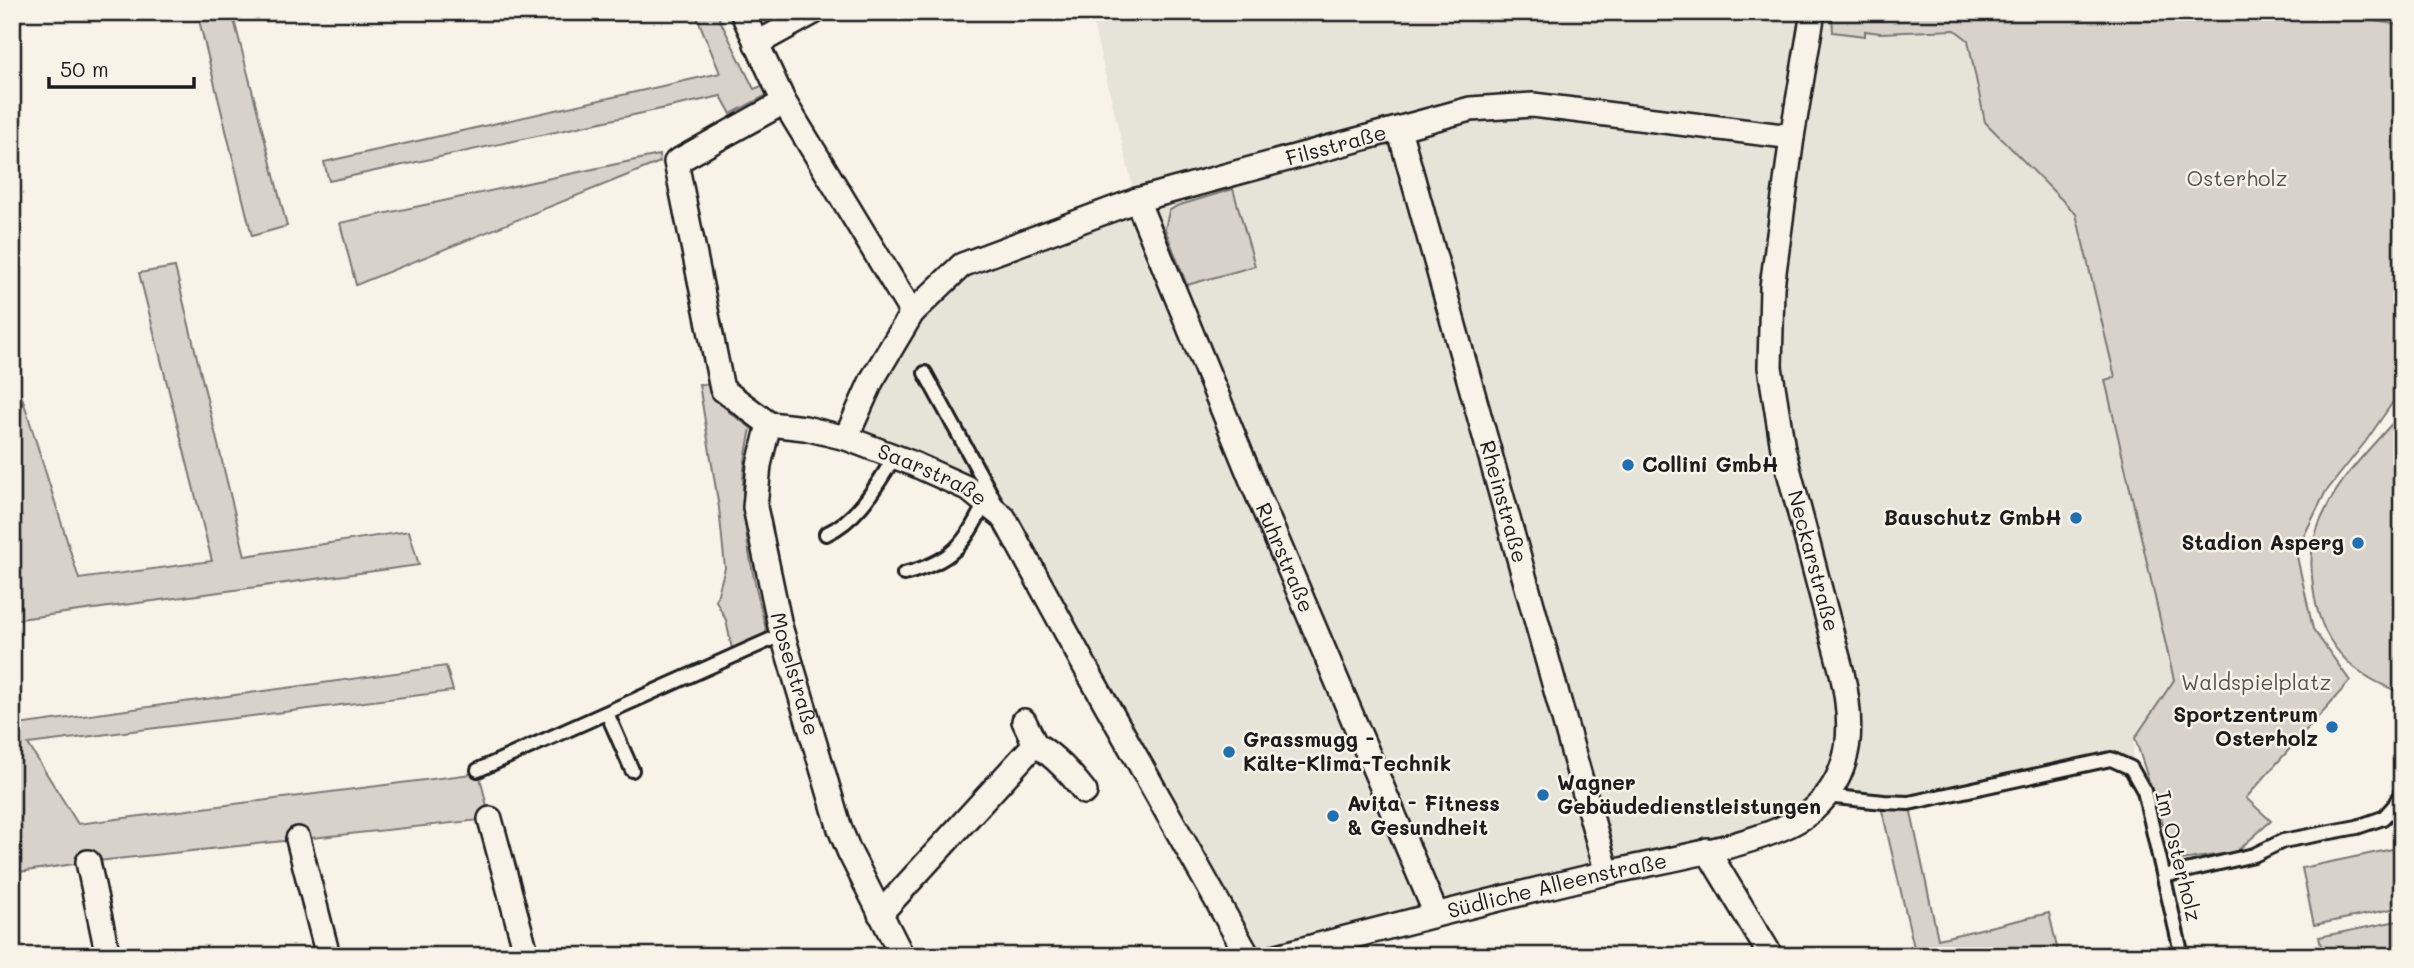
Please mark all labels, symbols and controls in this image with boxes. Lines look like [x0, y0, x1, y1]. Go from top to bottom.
scale bar [49, 46, 194, 90]
text: 50 m [60, 55, 109, 82]
street label: Filsstraße [1282, 118, 1389, 171]
park label: Osterholz [2187, 164, 2287, 191]
street label: Saarstraße [874, 436, 993, 511]
street label: Rheinstraße [1475, 437, 1535, 566]
place label: Collini GmbH [1642, 450, 1779, 477]
marker: Collini GmbH [1620, 457, 1636, 473]
street label: Neckarstraße [1783, 487, 1846, 634]
street label: Ruhrstraße [1251, 498, 1321, 616]
place label: Bauschutz GmbH [1884, 503, 2062, 530]
marker: Bauschutz GmbH [2068, 510, 2084, 526]
place label: Stadion Asperg [2181, 528, 2344, 555]
marker: Stadion Asperg [2350, 535, 2366, 551]
street label: Moselstraße [765, 610, 827, 738]
park label: Waldspielplatz [2181, 668, 2331, 695]
place label: Sportzentrum Osterholz [2173, 700, 2318, 751]
marker: Sportzentrum Osterholz [2324, 719, 2340, 735]
place label: Grassmugg - Kälte-Klima-Technik [1243, 725, 1451, 776]
marker: Grassmugg - Kälte-Klima-Technik [1221, 744, 1237, 760]
place label: Wagner Gebäudedienstleistungen [1557, 768, 1821, 819]
marker: Wagner Gebäudedienstleistungen [1535, 787, 1551, 803]
street label: Im Osterholz [2150, 788, 2209, 924]
place label: Avita - Fitness & Gesundheit [1347, 789, 1500, 840]
marker: Avita - Fitness & Gesundheit [1325, 808, 1341, 824]
street label: Südliche Alleenstraße [1444, 846, 1669, 923]

